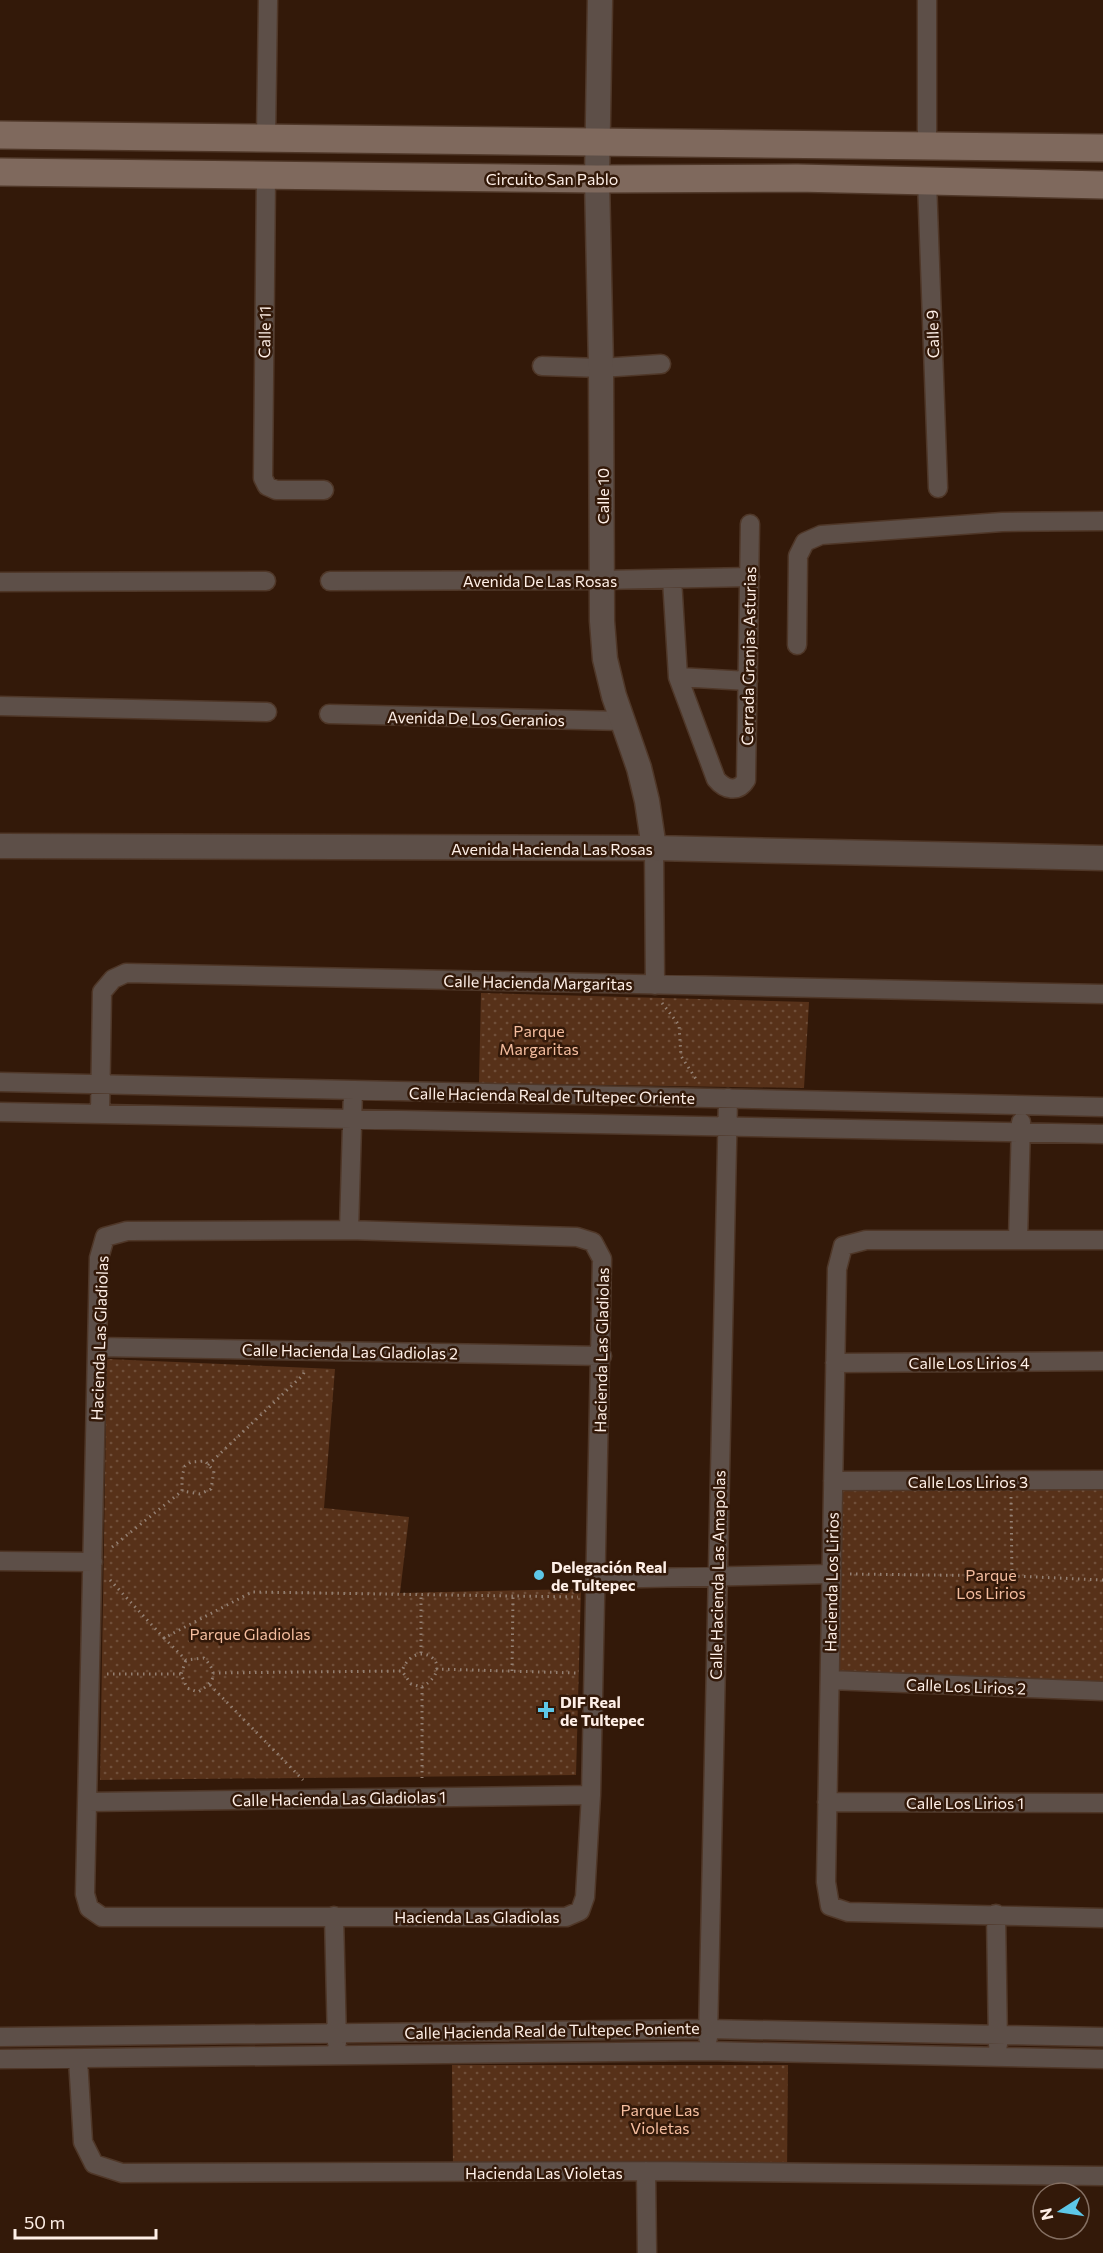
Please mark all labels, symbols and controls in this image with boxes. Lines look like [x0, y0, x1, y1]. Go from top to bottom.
street label: Circuito San Pablo [486, 169, 618, 188]
street label: Calle 11 [254, 306, 274, 358]
street label: Calle 9 [922, 309, 942, 359]
street label: Calle 10 [593, 468, 612, 524]
street label: Cerrada Granjas Asturias [737, 566, 759, 746]
street label: Avenida De Las Rosas [463, 571, 617, 590]
street label: Avenida De Los Geranios [387, 707, 565, 729]
street label: Avenida Hacienda Las Rosas [451, 839, 653, 858]
street label: Calle Hacienda Margaritas [443, 971, 633, 993]
park label: Parque Margaritas [499, 1021, 579, 1058]
street label: Calle Hacienda Real de Tultepec Oriente [409, 1083, 695, 1107]
street label: Hacienda Las Gladiolas [87, 1255, 111, 1421]
street label: Hacienda Las Gladiolas [590, 1267, 612, 1433]
street label: Calle Hacienda Las Gladiolas 2 [242, 1340, 458, 1362]
street label: Calle Los Lirios 4 [909, 1353, 1030, 1372]
street label: Calle Hacienda Las Amapolas [706, 1470, 728, 1680]
street label: Calle Los Lirios 3 [908, 1472, 1028, 1491]
street label: Hacienda Los Lirios [820, 1512, 842, 1652]
place label: Delegación Real de Tultepec [551, 1557, 667, 1594]
park label: Parque Los Lirios [956, 1565, 1026, 1602]
marker: Delegación Real de Tultepec [532, 1568, 546, 1582]
park label: Parque Gladiolas [189, 1624, 311, 1643]
street label: Calle Los Lirios 2 [906, 1674, 1027, 1698]
place label: DIF Real de Tultepec [560, 1692, 645, 1729]
marker: DIF Real de Tultepec [537, 1701, 555, 1719]
street label: Calle Hacienda Las Gladiolas 1 [232, 1787, 446, 1809]
street label: Calle Los Lirios 1 [906, 1793, 1024, 1812]
street label: Hacienda Las Gladiolas [394, 1907, 560, 1926]
street label: Calle Hacienda Real de Tultepec Poniente [404, 2018, 700, 2042]
park label: Parque Las Violetas [620, 2100, 700, 2137]
street label: Hacienda Las Violetas [465, 2163, 623, 2182]
north arrow [1031, 2181, 1091, 2241]
scale bar [15, 2202, 156, 2240]
text: N [1035, 2206, 1056, 2222]
text: 50 m [24, 2211, 65, 2233]

